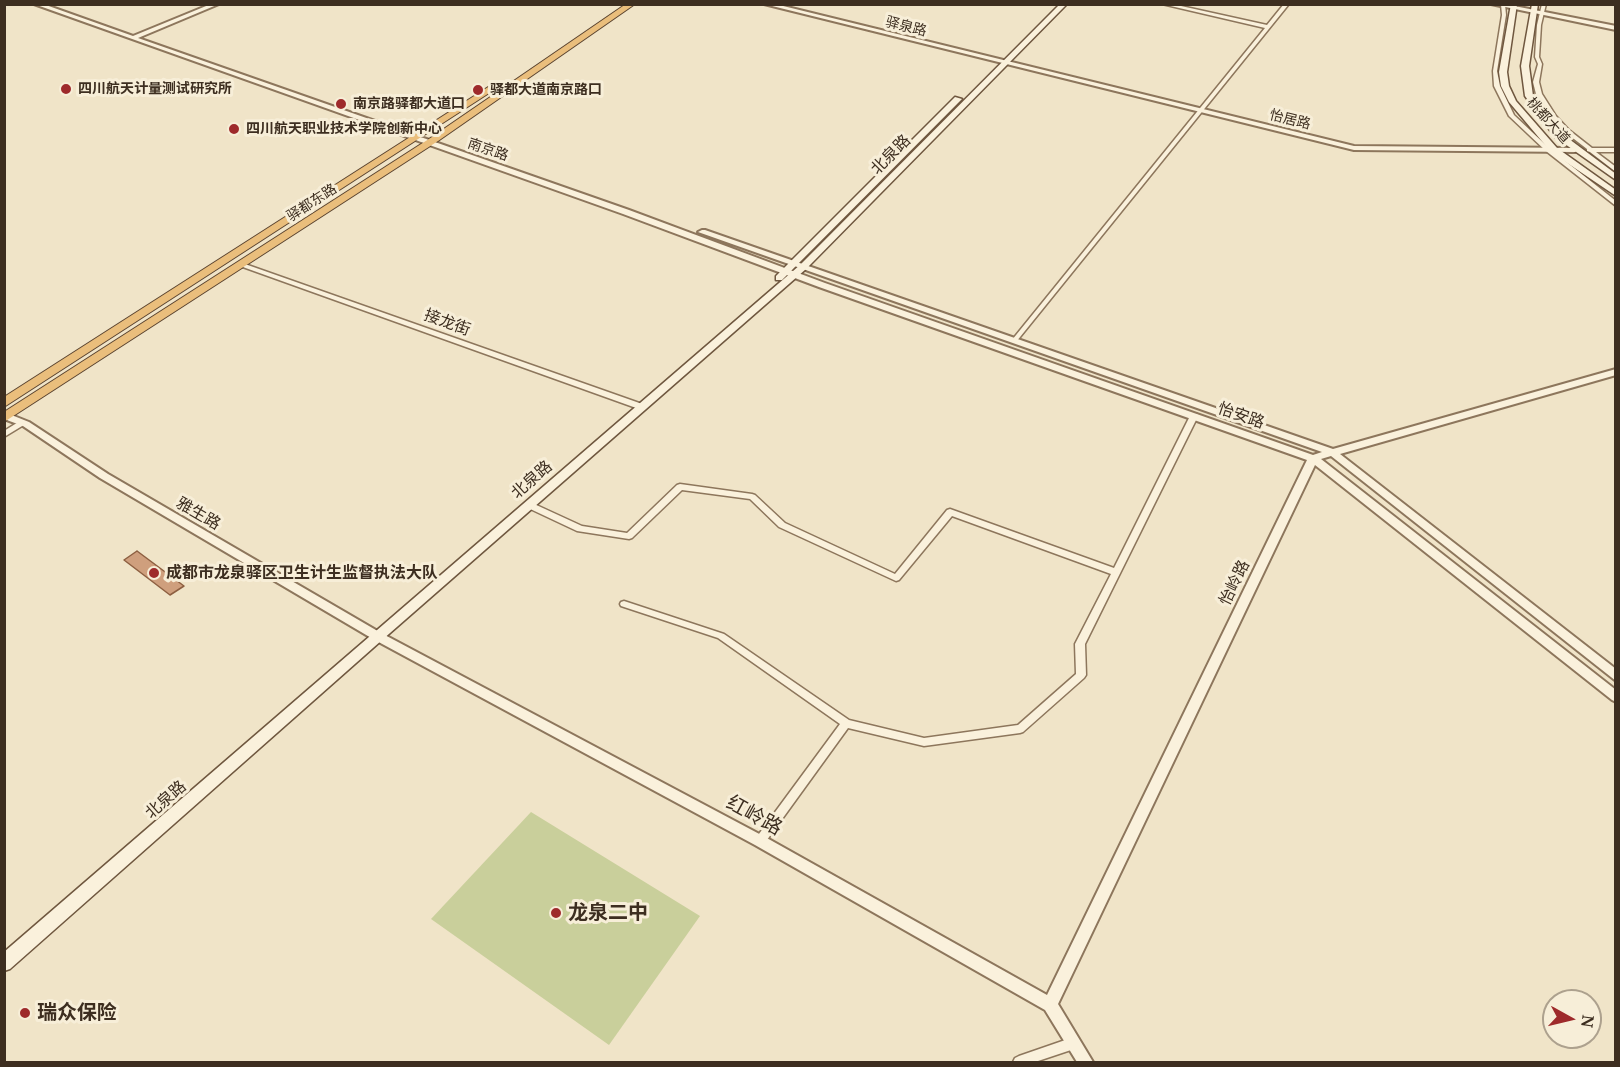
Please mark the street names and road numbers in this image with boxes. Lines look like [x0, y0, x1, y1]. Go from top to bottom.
street label: 驿泉路 [884, 14, 928, 40]
street label: 桃都大道 [1523, 95, 1573, 147]
street label: 怡居路 [1268, 107, 1312, 133]
street label: 北泉路 [867, 131, 915, 179]
street label: 南京路 [465, 135, 511, 165]
street label: 驿都东路 [284, 181, 340, 225]
street label: 接龙街 [421, 306, 473, 340]
street label: 怡安路 [1215, 399, 1267, 433]
street label: 北泉路 [508, 457, 556, 503]
street label: 雅生路 [172, 494, 224, 534]
street label: 怡岭路 [1216, 557, 1254, 609]
street label: 北泉路 [142, 777, 190, 823]
street label: 红岭路 [722, 791, 786, 841]

